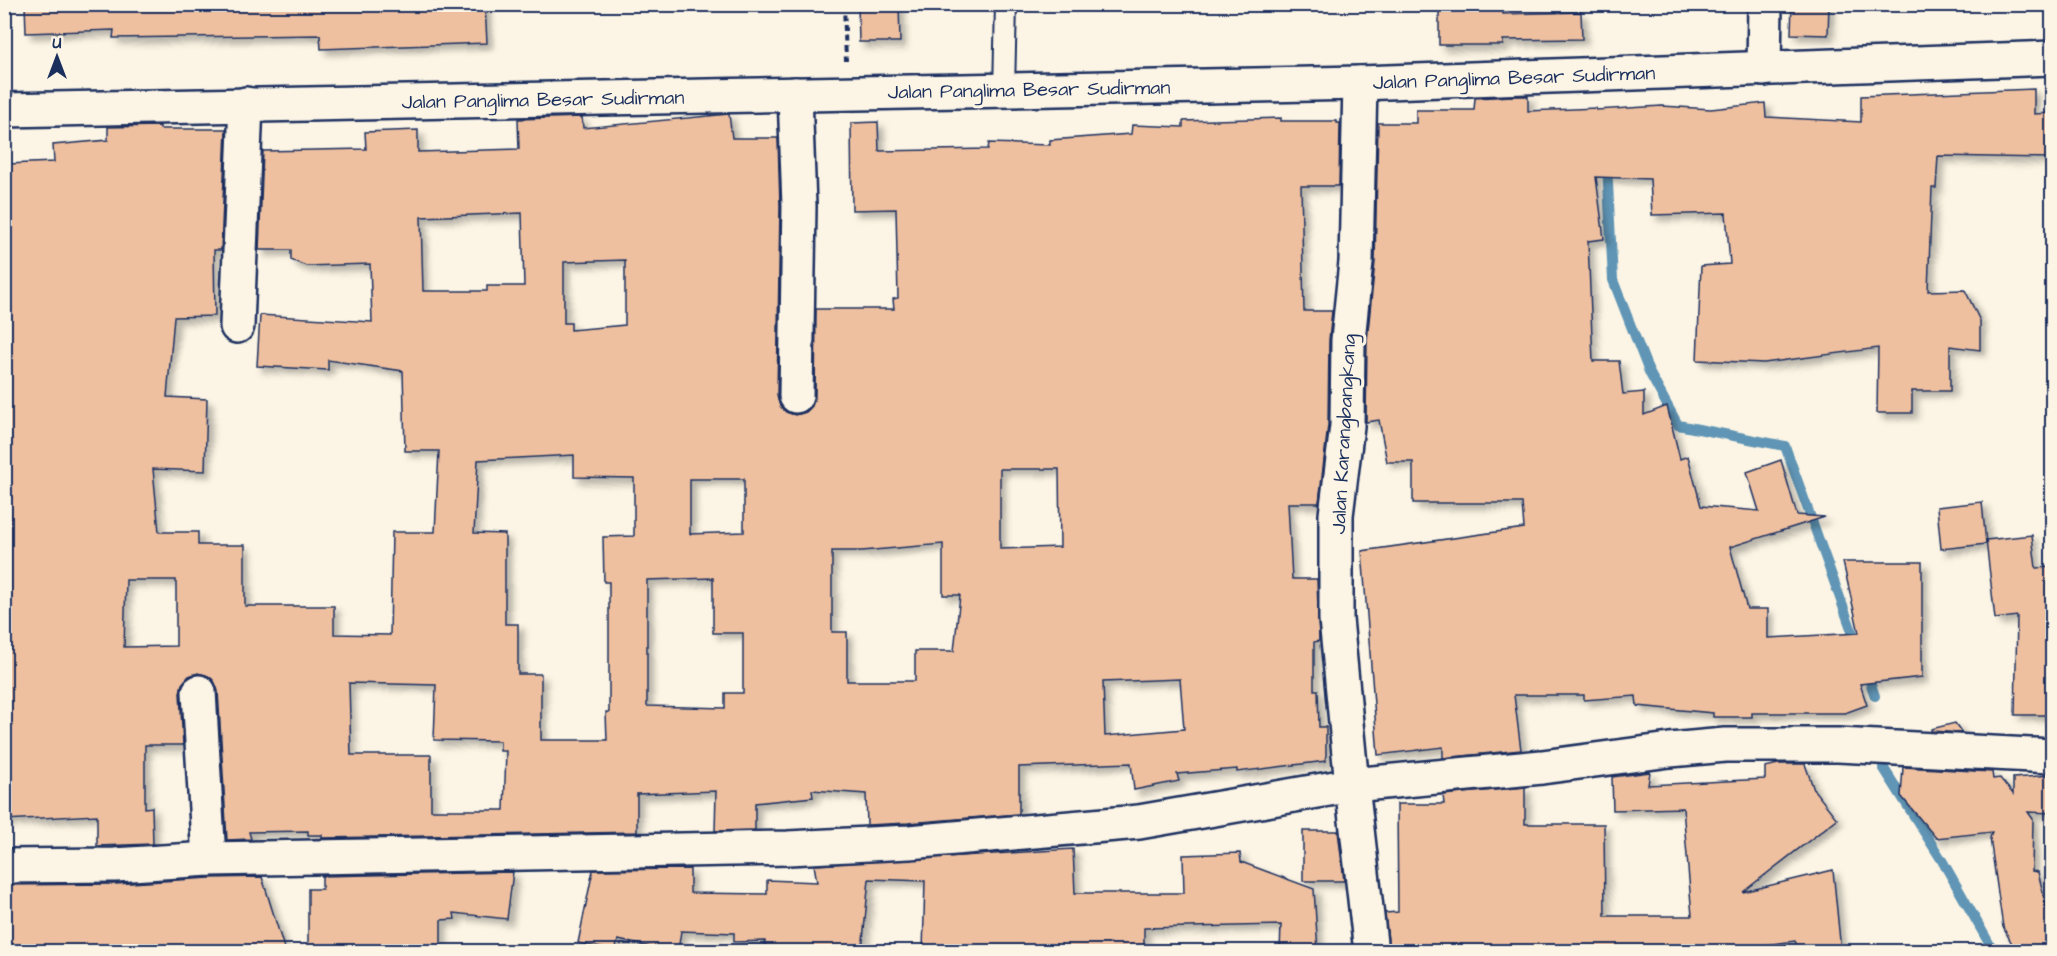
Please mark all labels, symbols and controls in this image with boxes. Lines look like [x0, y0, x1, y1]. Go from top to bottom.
north arrow [27, 27, 87, 87]
text: U [53, 32, 62, 54]
street label: Jalan Panglima Besar Sudirman [1372, 59, 1656, 98]
street label: Jalan Panglima Besar Sudirman [887, 74, 1171, 107]
street label: Jalan Panglima Besar Sudirman [401, 84, 685, 117]
street label: Jalan Karangbangkang [1325, 333, 1364, 535]

